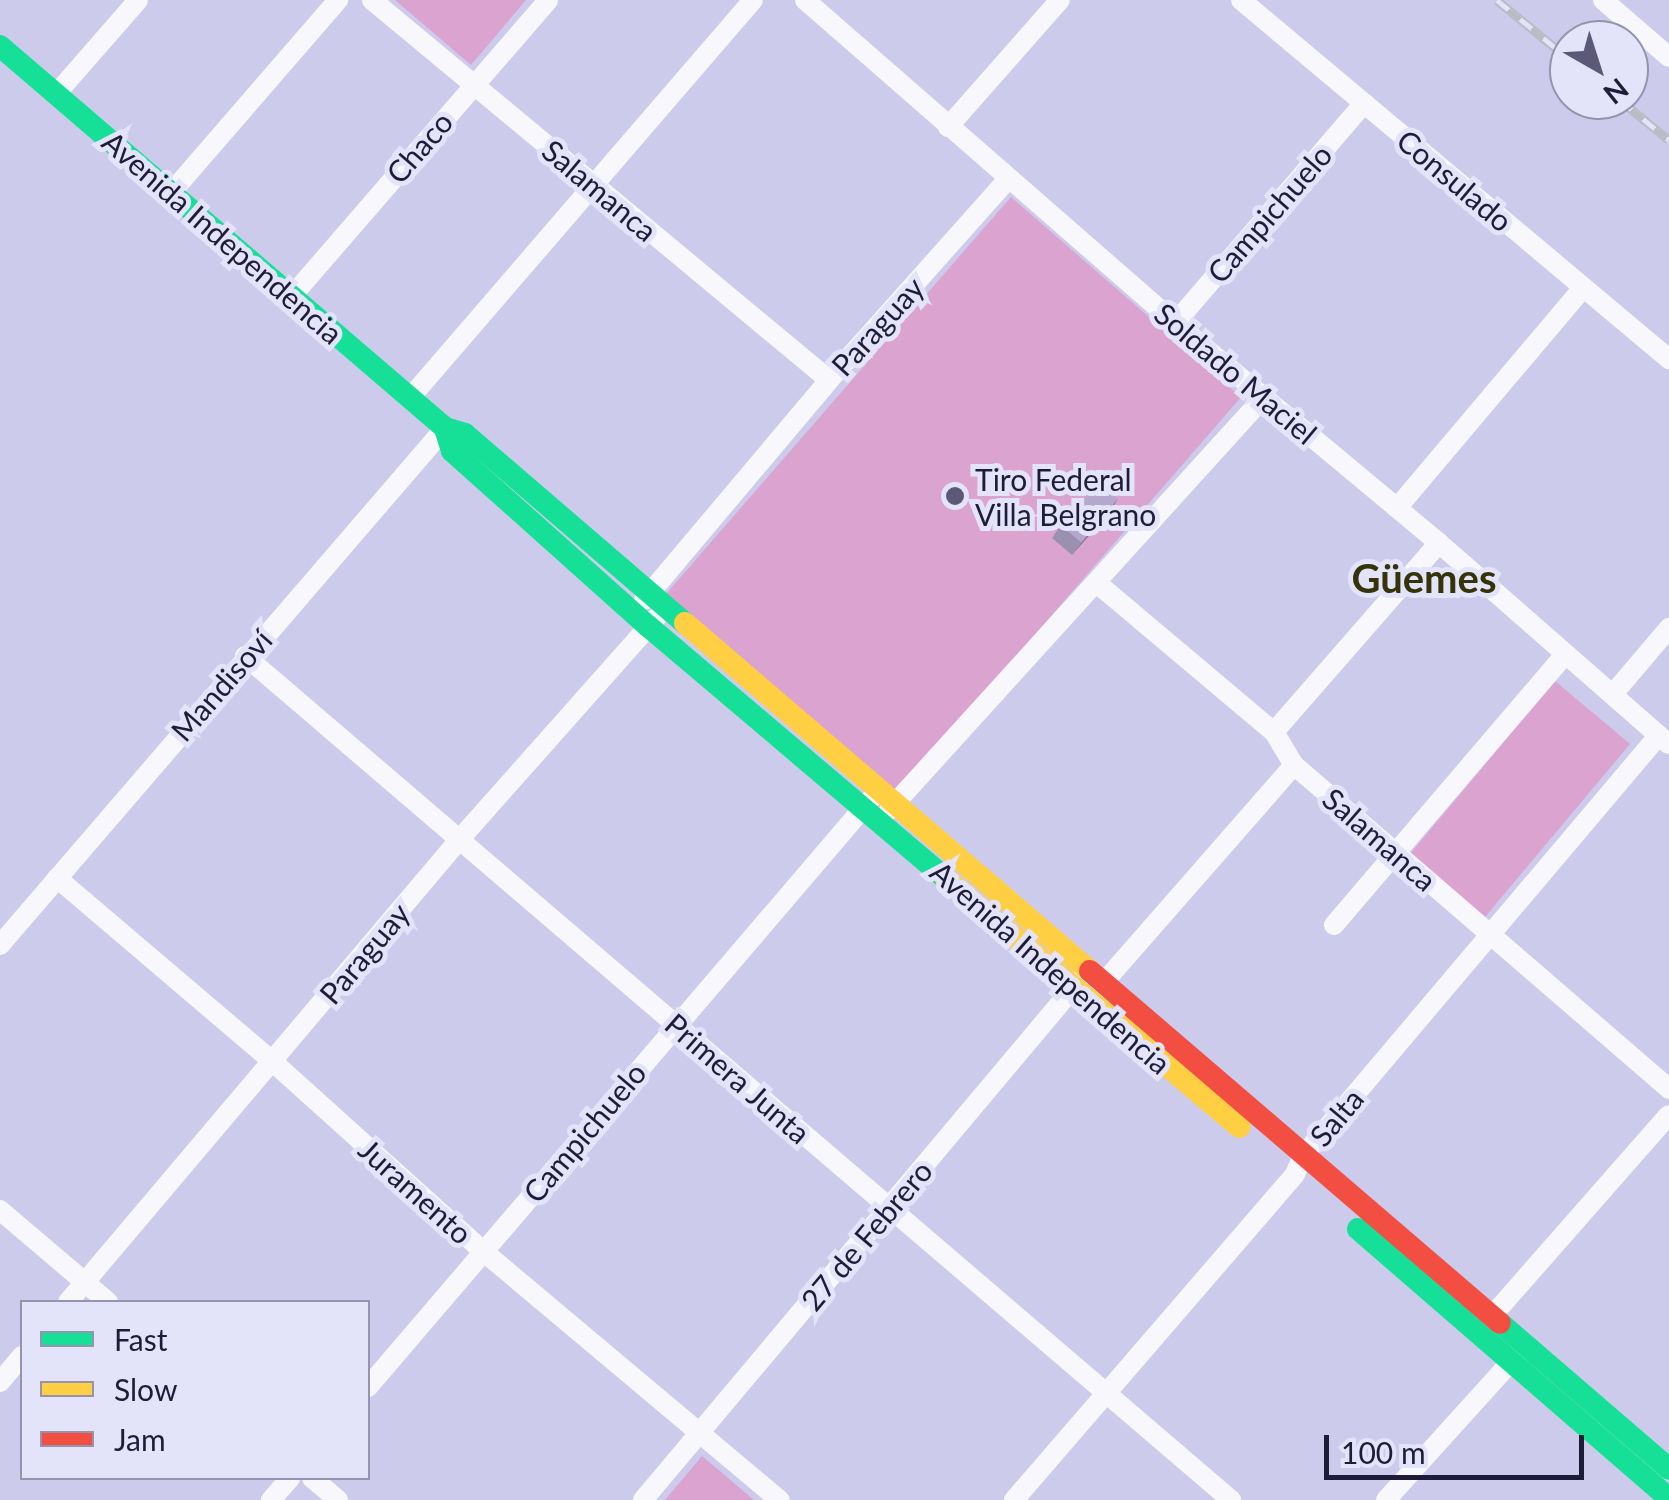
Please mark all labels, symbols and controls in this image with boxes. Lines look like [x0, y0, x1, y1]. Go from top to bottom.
north arrow [1549, 20, 1649, 120]
text: N [1598, 72, 1636, 112]
street label: Chaco [378, 104, 460, 190]
street label: Consulado [1390, 122, 1520, 238]
street label: Avenida Independencia [96, 123, 350, 351]
street label: Salamanca [535, 132, 665, 248]
street label: Campichuelo [1199, 137, 1339, 289]
street label: Paraguay [823, 269, 931, 383]
street label: Soldado Maciel [1148, 295, 1324, 451]
place label: Tiro Federal Villa Belgrano [975, 461, 1156, 532]
marker: Tiro Federal Villa Belgrano [944, 485, 966, 507]
district label: Güemes [1351, 554, 1497, 602]
street label: Mandisoví [163, 622, 279, 748]
street label: Salamanca [1316, 780, 1444, 898]
street label: Avenida Independencia [924, 853, 1178, 1081]
street label: Paraguay [312, 895, 416, 1011]
street label: Primera Junta [658, 1005, 818, 1151]
street label: Campichuelo [515, 1055, 653, 1209]
street label: Salta [1302, 1081, 1370, 1153]
street label: Juramento [352, 1131, 480, 1251]
street label: 27 de Febrero [793, 1153, 939, 1317]
legend [20, 1300, 370, 1480]
text: Fast [114, 1321, 168, 1357]
text: Slow [114, 1371, 177, 1407]
scale bar [1329, 1415, 1589, 1477]
text: Jam [114, 1421, 166, 1457]
text: 100 m [1341, 1434, 1426, 1470]

